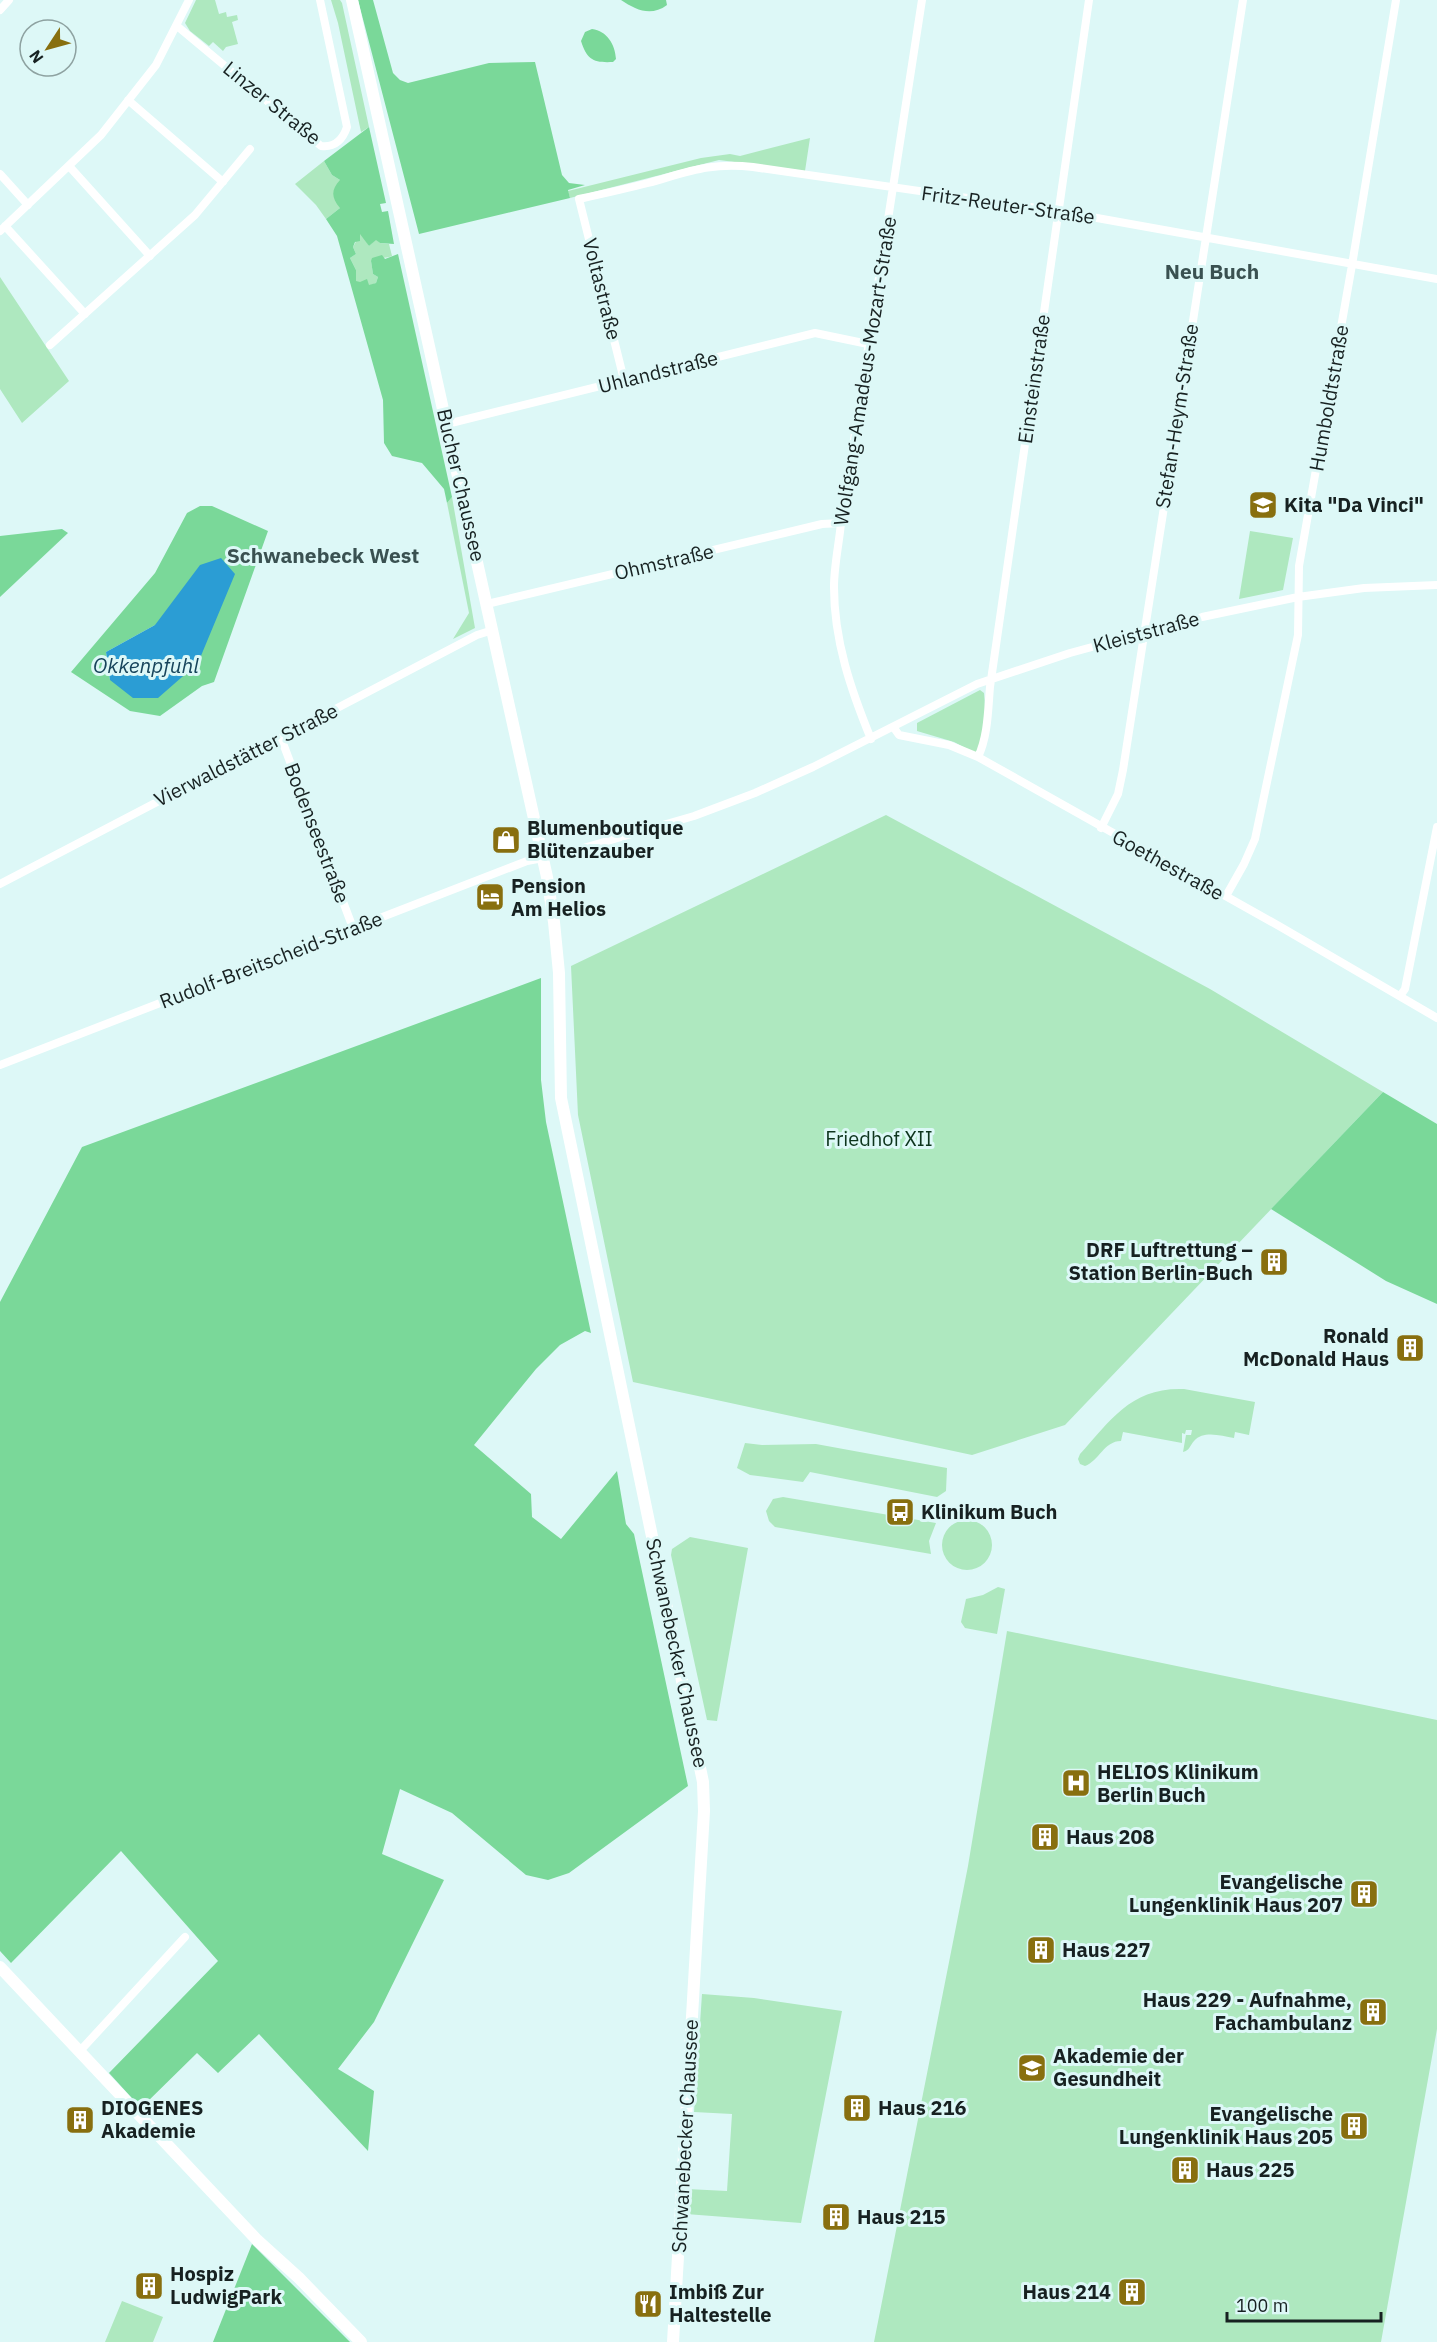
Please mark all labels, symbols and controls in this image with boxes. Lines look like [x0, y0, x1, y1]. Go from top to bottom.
north arrow [18, 18, 78, 78]
text: N [24, 46, 47, 67]
street label: Linzer Straße [218, 55, 327, 151]
street label: Fritz-Reuter-Straße [920, 179, 1096, 230]
street label: Wolfgang-Amadeus-Mozart-Straße [827, 214, 902, 528]
street label: Voltastraße [577, 235, 628, 343]
district label: Neu Buch [1165, 257, 1259, 285]
street label: Einsteinstraße [1011, 313, 1056, 445]
street label: Stefan-Heym-Straße [1149, 322, 1204, 510]
street label: Humboldtstraße [1302, 323, 1355, 473]
street label: Uhlandstraße [595, 344, 721, 399]
street label: Bucher Chaussee [431, 406, 492, 564]
school or university icon: Kita "Da Vinci" [1247, 489, 1279, 521]
place label: Kita "Da Vinci" [1284, 491, 1424, 518]
street label: Ohmstraße [611, 537, 716, 586]
district label: Schwanebeck West [227, 541, 419, 569]
street label: Kleiststraße [1090, 604, 1202, 659]
water label: Okkenpfuhl [93, 651, 199, 679]
street label: Vierwaldstätter Straße [149, 696, 342, 813]
street label: Bodenseestraße [278, 759, 357, 907]
place label: Blumenboutique Blütenzauber [527, 814, 683, 864]
street label: Goethestraße [1108, 823, 1229, 906]
shop icon: Blumenboutique Blütenzauber [490, 824, 522, 856]
place label: Pension Am Helios [511, 872, 606, 922]
hotel icon: Pension Am Helios [474, 881, 506, 913]
street label: Rudolf-Breitscheid-Straße [155, 904, 386, 1015]
park label: Friedhof XII [825, 1125, 933, 1152]
place label: DRF Luftrettung – Station Berlin-Buch [1068, 1236, 1253, 1286]
building icon: DRF Luftrettung – Station Berlin-Buch [1258, 1246, 1290, 1278]
place label: Ronald McDonald Haus [1243, 1322, 1389, 1372]
building icon: Ronald McDonald Haus [1394, 1332, 1426, 1364]
bus stop icon: Klinikum Buch [884, 1496, 916, 1528]
place label: Klinikum Buch [921, 1498, 1058, 1525]
street label: Schwanebecker Chaussee [640, 1536, 715, 1770]
place label: HELIOS Klinikum Berlin Buch [1097, 1758, 1259, 1808]
hospital icon: HELIOS Klinikum Berlin Buch [1060, 1767, 1092, 1799]
building icon: Haus 208 [1029, 1821, 1061, 1853]
place label: Haus 208 [1066, 1823, 1155, 1850]
place label: Evangelische Lungenklinik Haus 207 [1129, 1868, 1343, 1918]
building icon: Evangelische Lungenklinik Haus 207 [1348, 1878, 1380, 1910]
building icon: Haus 227 [1025, 1934, 1057, 1966]
place label: Haus 227 [1062, 1936, 1151, 1963]
place label: Haus 229 - Aufnahme, Fachambulanz [1143, 1986, 1352, 2036]
building icon: Haus 229 - Aufnahme, Fachambulanz [1357, 1996, 1389, 2028]
street label: Schwanebecker Chaussee [665, 2018, 704, 2254]
place label: Akademie der Gesundheit [1053, 2042, 1184, 2092]
school or university icon: Akademie der Gesundheit [1016, 2052, 1048, 2084]
building icon: Haus 216 [841, 2092, 873, 2124]
place label: DIOGENES Akademie [101, 2094, 203, 2144]
place label: Haus 216 [878, 2094, 967, 2121]
place label: Evangelische Lungenklinik Haus 205 [1119, 2100, 1333, 2150]
building icon: DIOGENES Akademie [64, 2104, 96, 2136]
building icon: Evangelische Lungenklinik Haus 205 [1338, 2110, 1370, 2142]
building icon: Haus 225 [1169, 2154, 1201, 2186]
place label: Haus 225 [1206, 2156, 1295, 2183]
building icon: Haus 215 [820, 2201, 852, 2233]
place label: Haus 215 [857, 2203, 946, 2230]
place label: Hospiz LudwigPark [170, 2260, 282, 2310]
building icon: Hospiz LudwigPark [133, 2270, 165, 2302]
building icon: Haus 214 [1116, 2276, 1148, 2308]
place label: Imbiß Zur Haltestelle [669, 2278, 772, 2328]
place label: Haus 214 [1022, 2278, 1111, 2305]
scale bar [1227, 2285, 1382, 2323]
restaurant icon: Imbiß Zur Haltestelle [632, 2288, 664, 2320]
text: 100 m [1236, 2294, 1288, 2317]

